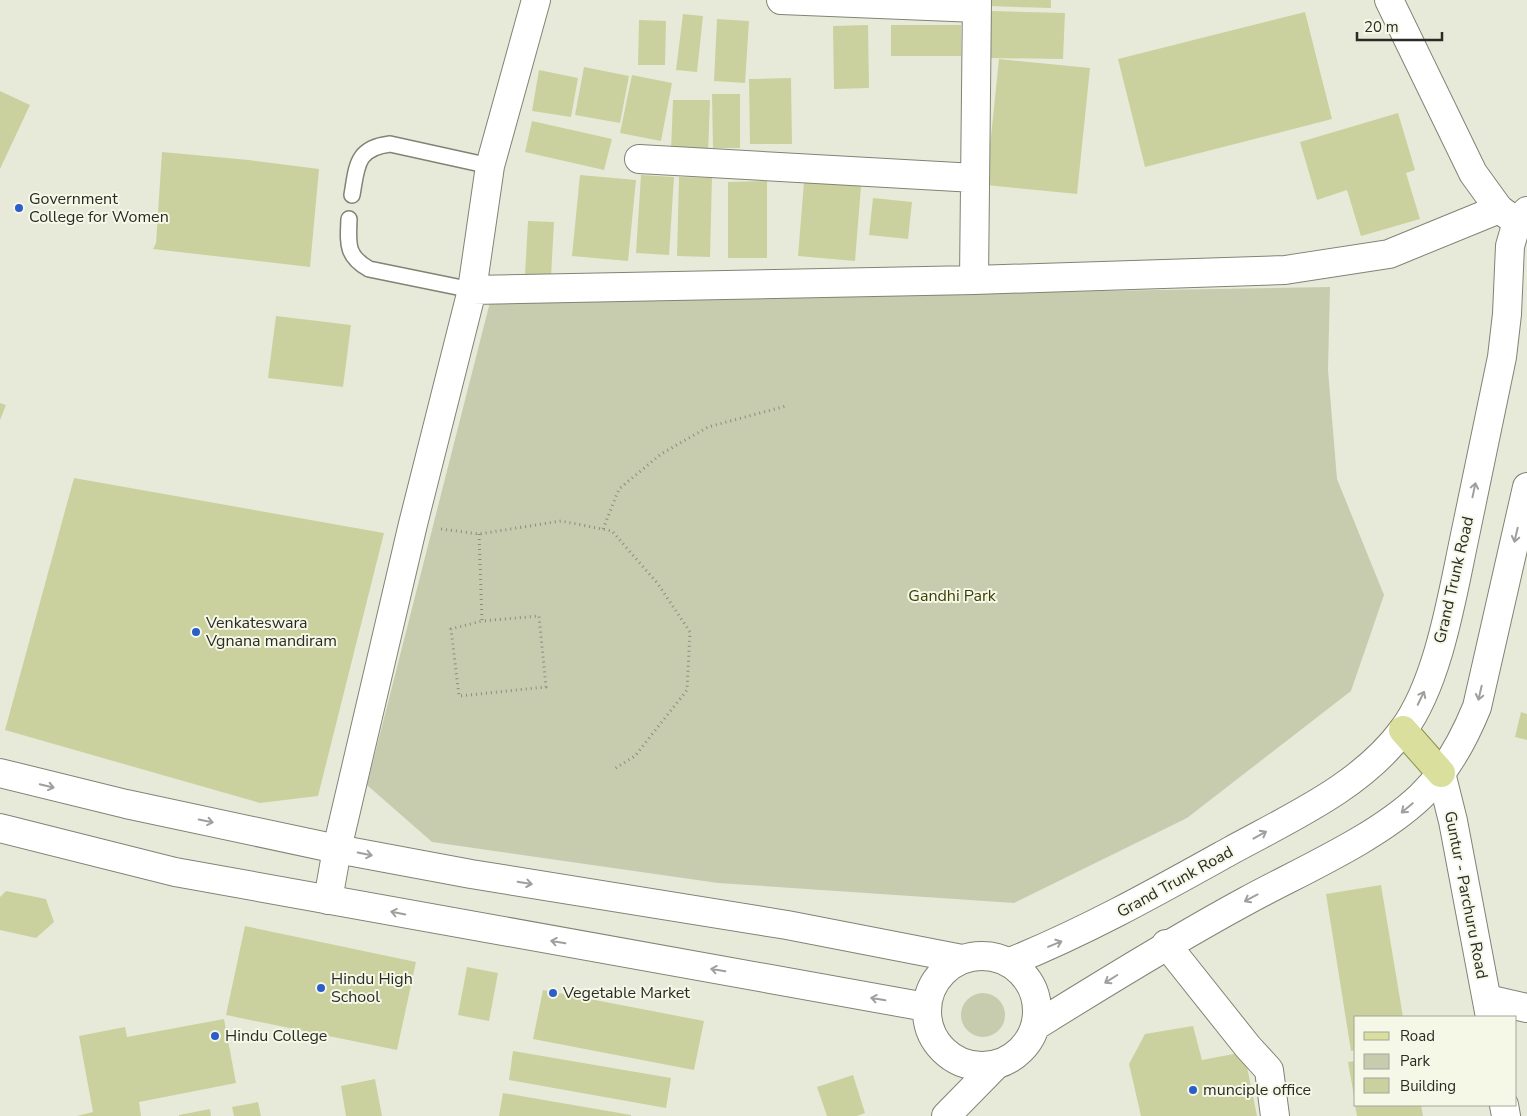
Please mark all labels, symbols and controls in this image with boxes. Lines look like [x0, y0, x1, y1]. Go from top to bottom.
scale bar [1357, 10, 1442, 42]
text: 20 m [1364, 17, 1399, 37]
place label: Government College for Women [29, 188, 169, 228]
marker: Government College for Women [13, 202, 25, 214]
one-way arrow [1470, 483, 1480, 499]
street label: Grand Trunk Road [1429, 514, 1479, 646]
one-way arrow [1511, 526, 1520, 542]
park label: Gandhi Park [908, 585, 997, 607]
place label: Venkateswara Vgnana mandiram [205, 612, 337, 652]
marker: Venkateswara Vgnana mandiram [190, 626, 202, 638]
one-way arrow [1475, 685, 1484, 701]
one-way arrow [1416, 691, 1426, 706]
one-way arrow [39, 782, 55, 791]
one-way arrow [1401, 802, 1414, 813]
street label: Guntur - Parchuru Road [1439, 809, 1493, 981]
one-way arrow [197, 817, 213, 826]
one-way arrow [1252, 829, 1267, 839]
street label: Grand Trunk Road [1113, 841, 1237, 923]
one-way arrow [356, 850, 372, 860]
one-way arrow [516, 878, 532, 888]
one-way arrow [1244, 893, 1259, 903]
one-way arrow [391, 908, 407, 918]
one-way arrow [551, 937, 567, 947]
one-way arrow [1047, 938, 1062, 948]
one-way arrow [711, 965, 727, 975]
place label: Hindu High School [331, 968, 413, 1008]
one-way arrow [1104, 974, 1118, 984]
marker: Hindu High School [315, 982, 327, 994]
place label: Vegetable Market [562, 982, 690, 1004]
marker: Vegetable Market [547, 987, 559, 999]
one-way arrow [871, 993, 887, 1003]
legend [1354, 1016, 1517, 1106]
place label: Hindu College [225, 1025, 327, 1047]
text: Road [1400, 1026, 1435, 1046]
marker: Hindu College [209, 1030, 221, 1042]
text: Park [1400, 1051, 1430, 1071]
text: Building [1400, 1076, 1456, 1096]
place label: munciple office [1203, 1079, 1311, 1101]
marker: munciple office [1187, 1084, 1199, 1096]

